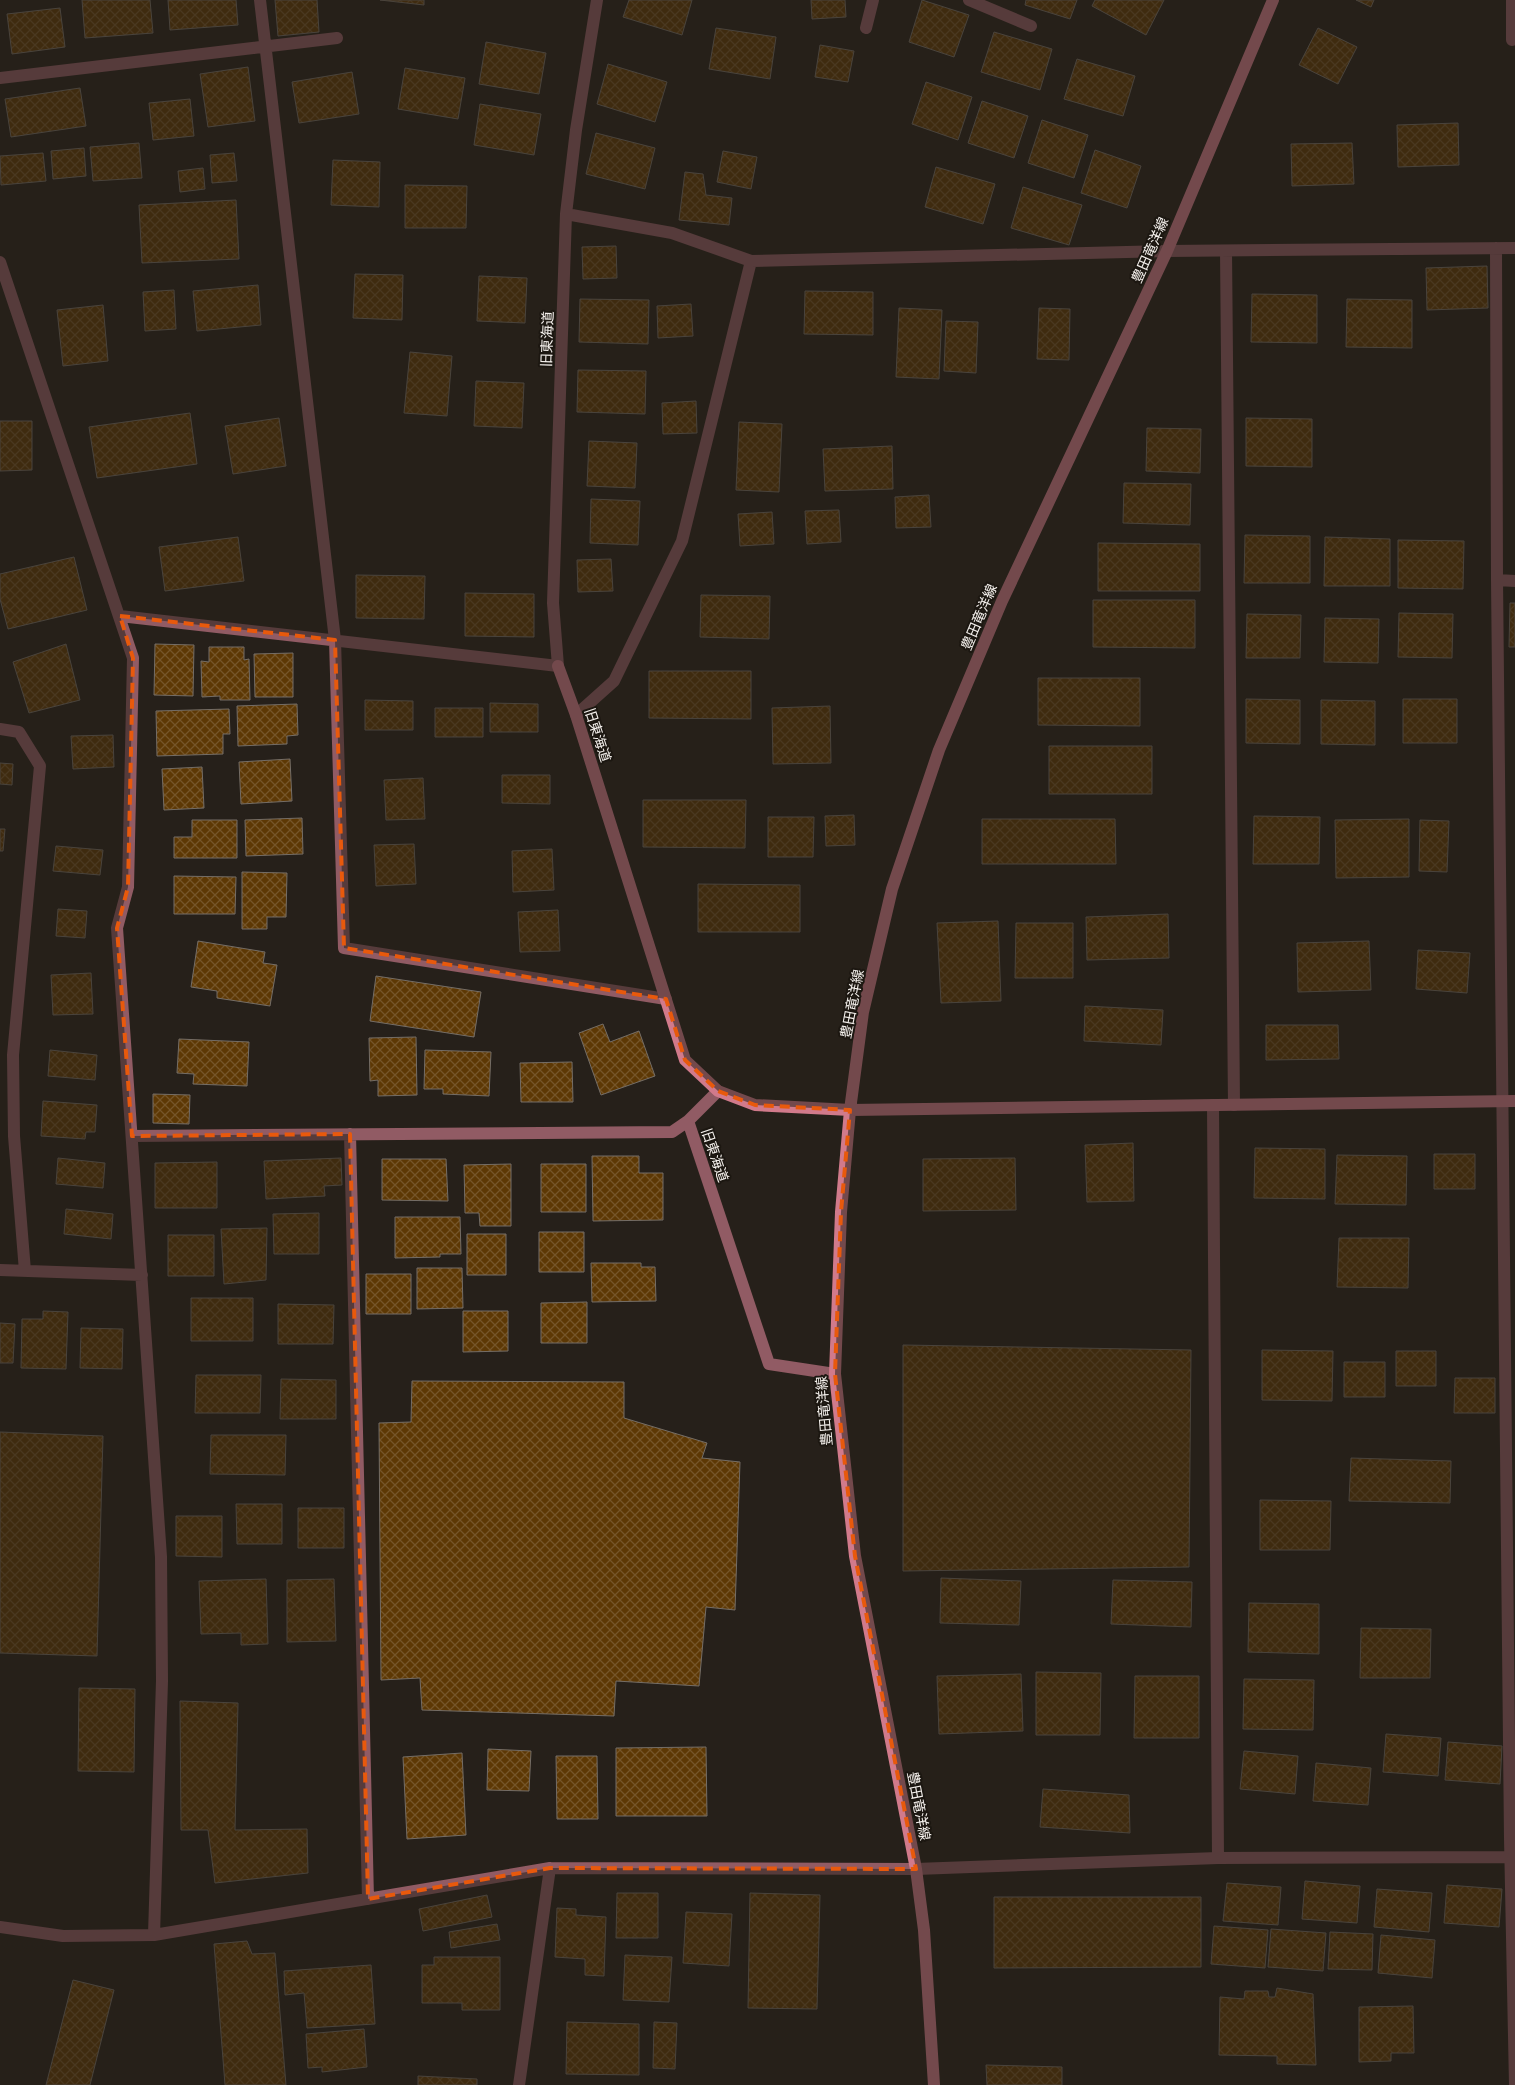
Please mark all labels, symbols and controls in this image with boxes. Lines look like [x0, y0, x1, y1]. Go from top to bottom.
street label: 豊田竜洋線 [1127, 214, 1173, 286]
street label: 旧東海道 [536, 311, 558, 367]
street label: 豊田竜洋線 [956, 581, 1002, 653]
street label: 旧東海道 [580, 705, 616, 765]
street label: 豊田竜洋線 [836, 968, 868, 1040]
street label: 旧東海道 [696, 1125, 734, 1185]
street label: 豊田竜洋線 [811, 1375, 837, 1447]
street label: 豊田竜洋線 [903, 1770, 935, 1842]

